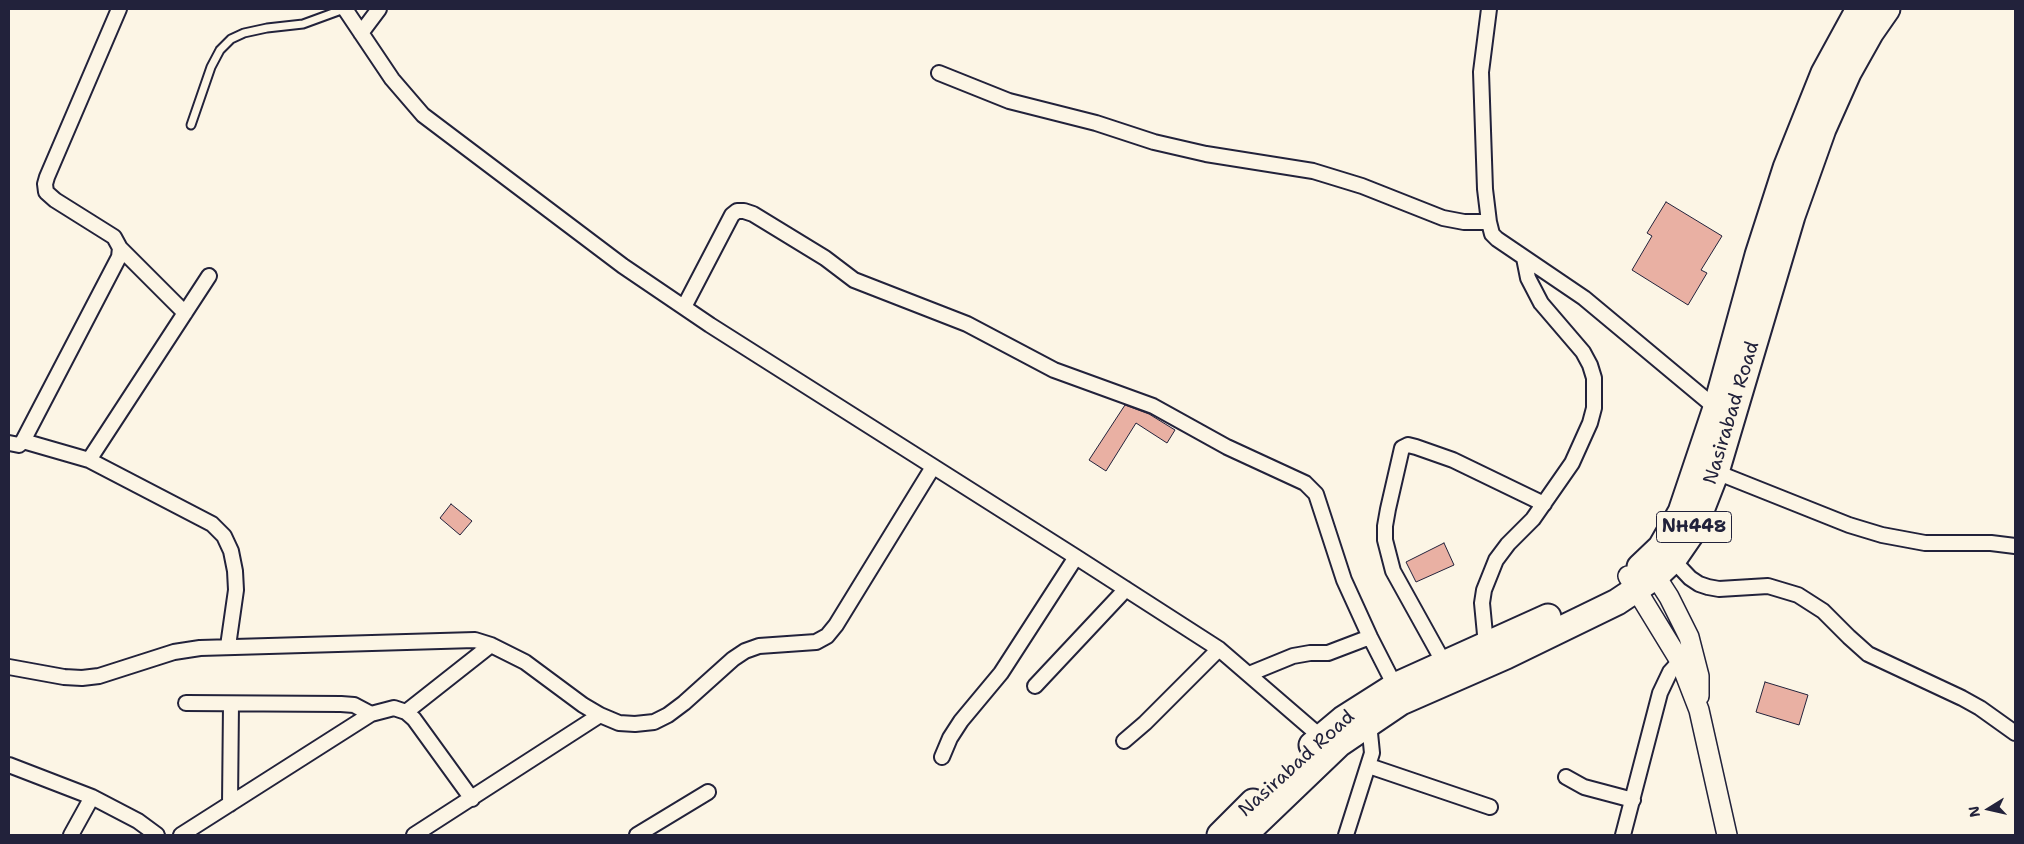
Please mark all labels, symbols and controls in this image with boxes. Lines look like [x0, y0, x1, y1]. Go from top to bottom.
street label: Nasirabad Road [1699, 339, 1765, 487]
road number: NH448 [1656, 512, 1732, 542]
street label: Nasirabad Road [1234, 706, 1360, 822]
north arrow [1964, 784, 2014, 834]
text: N [1964, 805, 1984, 819]

